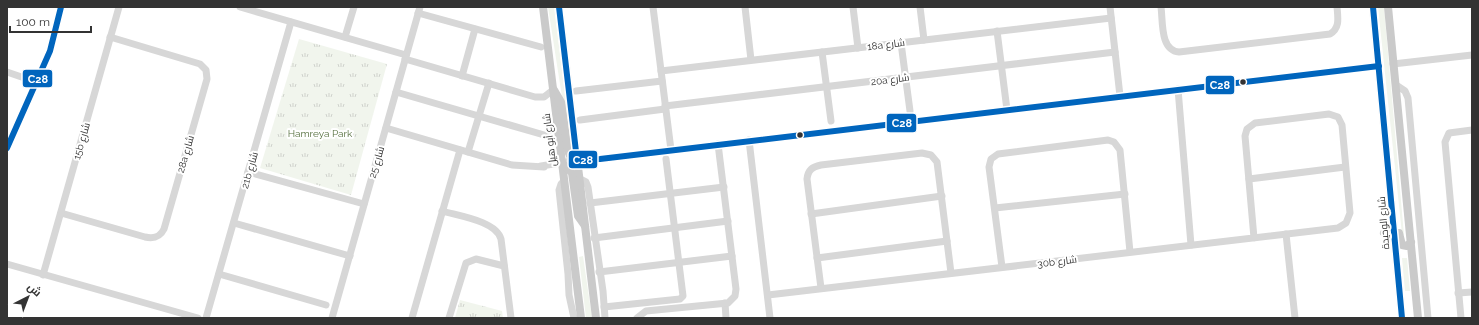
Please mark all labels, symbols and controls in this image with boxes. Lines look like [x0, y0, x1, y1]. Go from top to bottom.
scale bar [10, 8, 91, 34]
text: 100 m [16, 15, 50, 29]
street label: 18a شارع [867, 37, 906, 53]
line badge: C28 [22, 69, 53, 88]
street label: 20a شارع [870, 72, 910, 88]
text: C28 [28, 73, 49, 86]
line badge: C28 [1205, 75, 1235, 95]
unlabelled marker [1238, 77, 1248, 87]
text: C28 [1210, 79, 1231, 92]
street label: شارع أبو هيل [540, 113, 559, 167]
line badge: C28 [886, 113, 917, 133]
text: C28 [892, 117, 913, 130]
street label: 15b شارع [71, 121, 93, 161]
park label: Hamreya Park [288, 128, 353, 139]
unlabelled marker [795, 130, 805, 140]
street label: 28a شارع [175, 134, 197, 174]
street label: شارع 25 [367, 145, 387, 180]
line badge: C28 [568, 150, 598, 169]
street label: 21b شارع [239, 151, 261, 190]
text: C28 [573, 154, 594, 167]
street label: شارع الوحيدة [1376, 196, 1392, 250]
street label: 30b شارع [1037, 254, 1077, 270]
north arrow [8, 277, 48, 317]
text: ش [25, 280, 44, 299]

